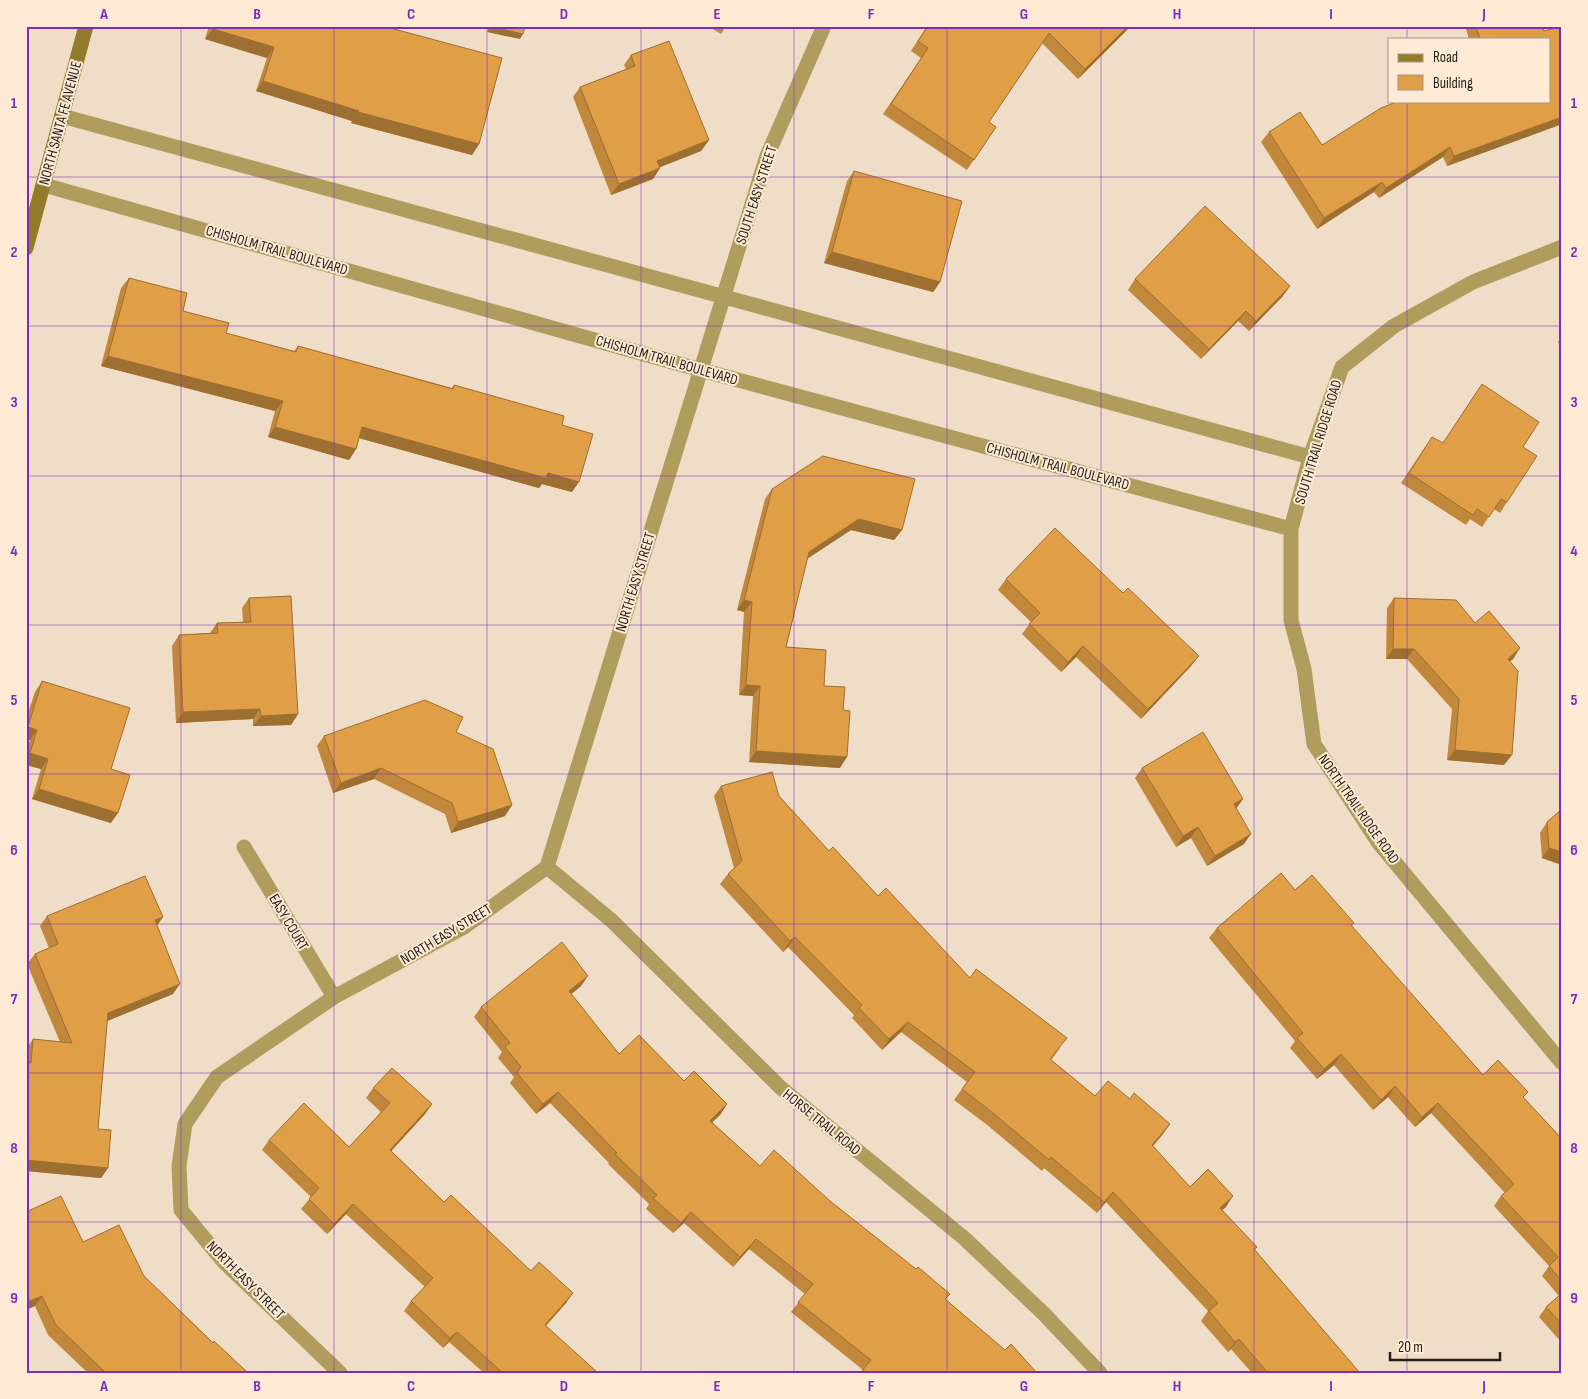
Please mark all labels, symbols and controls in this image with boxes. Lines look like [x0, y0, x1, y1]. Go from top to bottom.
text: A [99, 5, 108, 24]
text: B [253, 5, 261, 24]
text: C [407, 5, 415, 24]
text: D [560, 5, 568, 24]
text: E [714, 5, 721, 24]
text: F [868, 5, 875, 24]
text: G [1020, 5, 1028, 24]
text: H [1173, 5, 1181, 24]
text: I [1329, 5, 1333, 24]
text: J [1481, 5, 1486, 24]
legend [1388, 38, 1550, 102]
text: Road [1433, 48, 1458, 67]
street label: NORTH SANTA FE AVENUE [35, 59, 86, 187]
text: Building [1433, 74, 1473, 93]
text: 1 [11, 94, 18, 113]
text: 1 [1571, 94, 1578, 113]
street label: SOUTH EASY STREET [732, 143, 781, 247]
street label: CHISHOLM TRAIL BOULEVARD [204, 221, 350, 280]
text: 2 [10, 243, 18, 262]
text: 2 [1570, 243, 1578, 262]
street label: CHISHOLM TRAIL BOULEVARD [594, 331, 740, 390]
street label: SOUTH TRAIL RIDGE ROAD [1291, 378, 1346, 507]
text: 3 [10, 393, 18, 412]
text: 3 [1570, 393, 1578, 412]
street label: CHISHOLM TRAIL BOULEVARD [985, 438, 1131, 495]
street label: NORTH EASY STREET [611, 530, 660, 634]
text: 4 [10, 542, 18, 561]
text: 4 [1570, 542, 1578, 561]
text: 5 [10, 691, 18, 710]
text: 5 [1570, 691, 1578, 710]
street label: NORTH TRAIL RIDGE ROAD [1314, 751, 1404, 868]
text: 6 [10, 841, 18, 860]
text: 6 [1570, 841, 1578, 860]
street label: EASY COURT [264, 891, 313, 954]
street label: NORTH EASY STREET [397, 900, 495, 969]
text: 7 [11, 990, 18, 1009]
text: 7 [1571, 990, 1578, 1009]
street label: HORSE TRAIL ROAD [779, 1085, 865, 1160]
text: 8 [10, 1139, 18, 1158]
text: 8 [1570, 1139, 1578, 1158]
street label: NORTH EASY STREET [202, 1237, 289, 1324]
text: 9 [10, 1289, 18, 1308]
text: 9 [1570, 1289, 1578, 1308]
scale bar [1390, 1329, 1500, 1361]
text: 20 m [1398, 1338, 1423, 1357]
text: A [99, 1377, 108, 1396]
text: B [253, 1377, 261, 1396]
text: C [407, 1377, 415, 1396]
text: D [560, 1377, 568, 1396]
text: E [714, 1377, 721, 1396]
text: F [868, 1377, 875, 1396]
text: G [1020, 1377, 1028, 1396]
text: H [1173, 1377, 1181, 1396]
text: I [1329, 1377, 1333, 1396]
text: J [1481, 1377, 1486, 1396]

